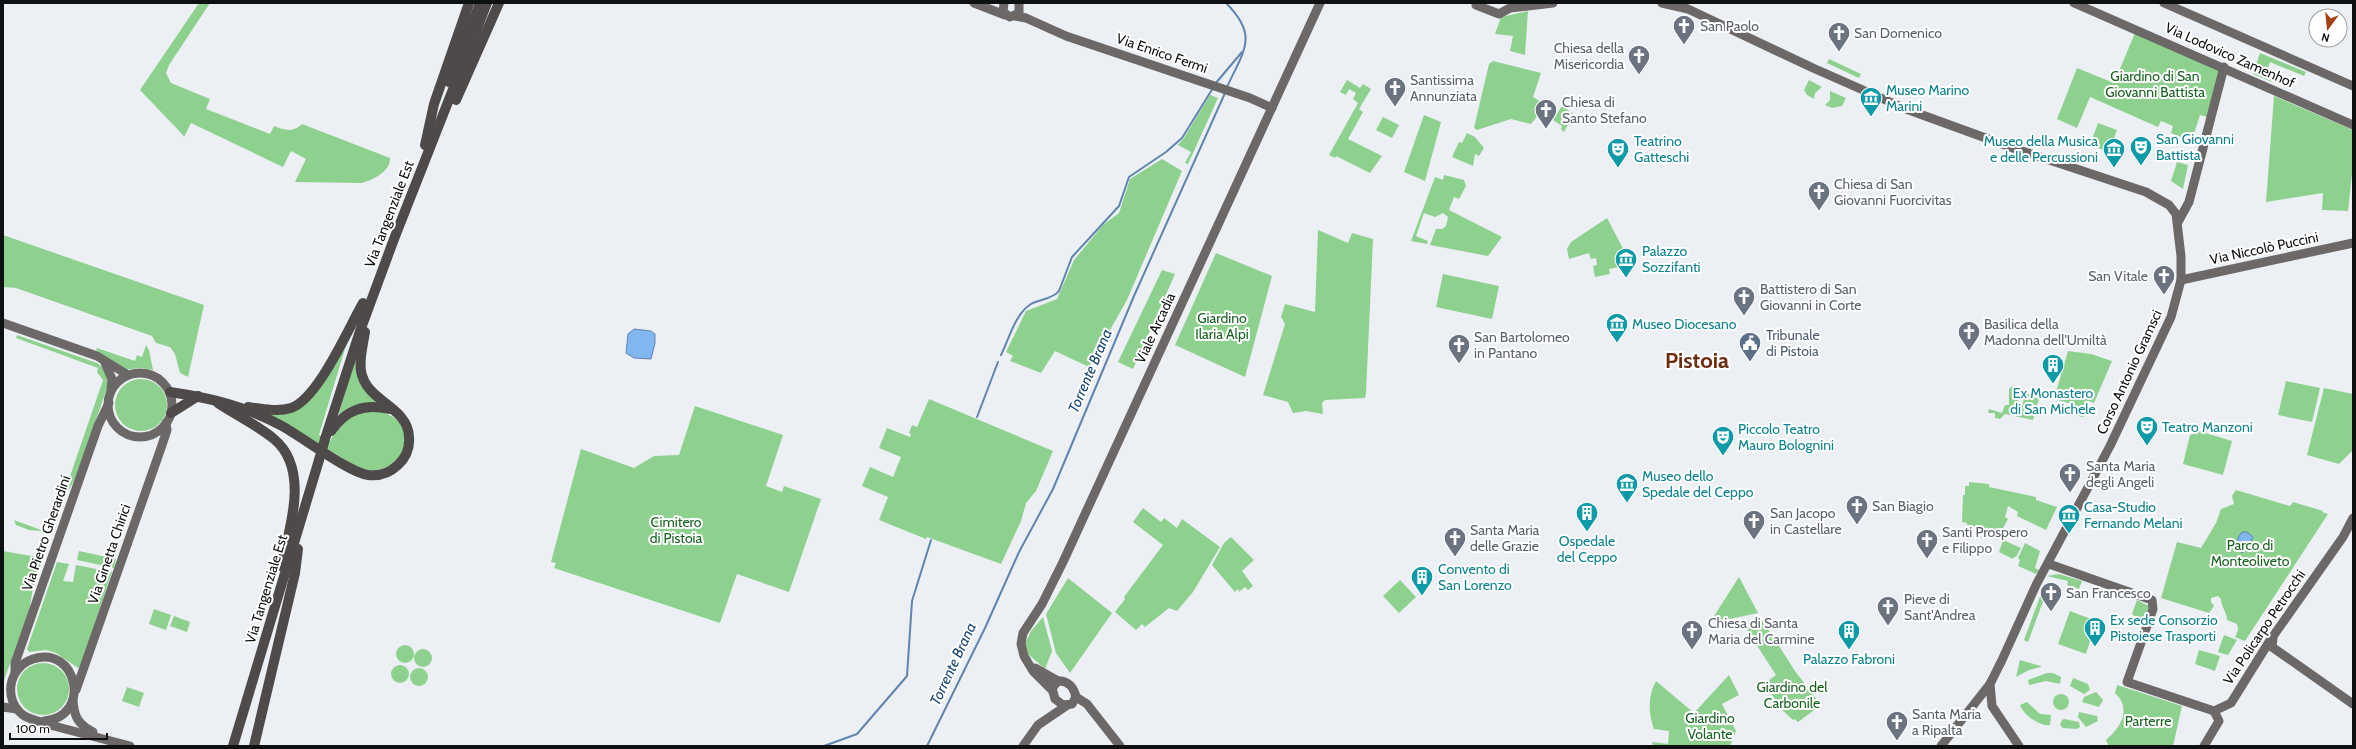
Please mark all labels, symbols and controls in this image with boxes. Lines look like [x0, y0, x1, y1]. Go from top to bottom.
north arrow [2308, 8, 2348, 48]
church icon: San Paolo [1671, 13, 1697, 46]
place label: San Paolo [1700, 17, 1759, 35]
street label: Via Lodovico Zamenhof [2162, 18, 2298, 92]
church icon: San Domenico [1826, 20, 1852, 53]
place label: San Domenico [1854, 24, 1942, 42]
street label: Via Enrico Fermi [1114, 29, 1210, 77]
text: N [2320, 30, 2331, 45]
place label: Chiesa della Misericordia [1554, 39, 1624, 73]
church icon: Chiesa della Misericordia [1626, 43, 1652, 76]
park label: Giardino di San Giovanni Battista [2105, 67, 2205, 101]
place label: Santissima Annunziata [1410, 71, 1477, 105]
church icon: Santissima Annunziata [1382, 75, 1408, 108]
place label: Museo Marino Marini [1886, 81, 1970, 115]
museum icon: Museo Marino Marini [1858, 85, 1884, 118]
place label: Chiesa di Santo Stefano [1562, 93, 1647, 127]
church icon: Chiesa di Santo Stefano [1533, 97, 1559, 130]
place label: San Giovanni Battista [2156, 130, 2234, 164]
place label: Teatrino Gatteschi [1634, 132, 1689, 166]
place label: Museo della Musica e delle Percussioni [1984, 132, 2098, 166]
theatre icon: San Giovanni Battista [2128, 134, 2154, 167]
theatre icon: Teatrino Gatteschi [1605, 136, 1631, 169]
museum icon: Museo della Musica e delle Percussioni [2101, 136, 2127, 169]
street label: Via Tangenziale Est [360, 158, 418, 270]
place label: Chiesa di San Giovanni Fuorcivitas [1834, 175, 1952, 209]
church icon: Chiesa di San Giovanni Fuorcivitas [1806, 179, 1832, 212]
street label: Via Niccolò Puccini [2208, 228, 2320, 268]
place label: Palazzo Sozzifanti [1642, 242, 1701, 276]
museum icon: Palazzo Sozzifanti [1613, 246, 1639, 279]
church icon: San Vitale [2151, 263, 2177, 296]
place label: San Vitale [2088, 267, 2148, 285]
place label: Battistero di San Giovanni in Corte [1760, 280, 1862, 314]
church icon: Battistero di San Giovanni in Corte [1731, 284, 1757, 317]
street label: Viale Arcadia [1131, 290, 1179, 366]
street label: Corso Antonio Gramsci [2092, 307, 2166, 437]
park label: Giardino Ilaria Alpi [1195, 309, 1249, 343]
museum icon: Museo Diocesano [1604, 311, 1630, 344]
place label: Museo Diocesano [1632, 315, 1737, 333]
place label: Basilica della Madonna dell'Umiltà [1984, 315, 2107, 349]
church icon: Basilica della Madonna dell'Umiltà [1956, 319, 1982, 352]
water label: Torrente Brana [1064, 326, 1116, 416]
place label: Tribunale di Pistoia [1766, 326, 1820, 360]
place label: San Bartolomeo in Pantano [1474, 328, 1570, 362]
public building icon: Tribunale di Pistoia [1737, 330, 1763, 363]
church icon: San Bartolomeo in Pantano [1446, 332, 1472, 365]
district label: Pistoia [1665, 347, 1729, 374]
building icon: Ex Monastero di San Michele [2040, 352, 2066, 385]
place label: Ex Monastero di San Michele [2010, 384, 2096, 418]
theatre icon: Teatro Manzoni [2134, 414, 2160, 447]
place label: Teatro Manzoni [2162, 418, 2253, 436]
place label: Piccolo Teatro Mauro Bolognini [1738, 420, 1834, 454]
theatre icon: Piccolo Teatro Mauro Bolognini [1710, 424, 1736, 457]
place label: Santa Maria degli Angeli [2086, 457, 2156, 491]
church icon: Santa Maria degli Angeli [2057, 461, 2083, 494]
place label: Museo dello Spedale del Ceppo [1642, 467, 1754, 501]
museum icon: Museo dello Spedale del Ceppo [1614, 471, 1640, 504]
street label: Via Pietro Gherardini [18, 473, 74, 593]
church icon: San Biagio [1844, 493, 1870, 526]
place label: San Biagio [1872, 497, 1934, 515]
place label: Casa-Studio Fernando Melani [2084, 498, 2183, 532]
building icon: Ospedale del Ceppo [1574, 500, 1600, 533]
street label: Via Ginetta Chirici [83, 502, 135, 606]
museum icon: Casa-Studio Fernando Melani [2056, 502, 2082, 535]
place label: San Jacopo in Castellare [1770, 504, 1842, 538]
church icon: San Jacopo in Castellare [1741, 508, 1767, 541]
park label: Cimitero di Pistoia [650, 513, 703, 547]
place label: Santa Maria delle Grazie [1470, 521, 1540, 555]
place label: Santi Prospero e Filippo [1942, 523, 2028, 557]
church icon: Santa Maria delle Grazie [1442, 525, 1468, 558]
church icon: Santi Prospero e Filippo [1914, 527, 1940, 560]
street label: Via Tangenziale Est [241, 532, 291, 646]
place label: Ospedale del Ceppo [1557, 532, 1617, 566]
park label: Parco di Monteoliveto [2211, 536, 2290, 570]
place label: Convento di San Lorenzo [1438, 560, 1512, 594]
building icon: Convento di San Lorenzo [1409, 564, 1435, 597]
street label: Via Policarpo Petrocchi [2219, 566, 2309, 688]
church icon: San Francesco [2038, 580, 2064, 613]
place label: San Francesco [2066, 584, 2151, 602]
place label: Pieve di Sant'Andrea [1904, 590, 1976, 624]
church icon: Pieve di Sant'Andrea [1875, 594, 1901, 627]
place label: Ex sede Consorzio Pistoiese Trasporti [2110, 611, 2218, 645]
place label: Chiesa di Santa Maria del Carmine [1708, 614, 1815, 648]
building icon: Ex sede Consorzio Pistoiese Trasporti [2082, 615, 2108, 648]
church icon: Chiesa di Santa Maria del Carmine [1679, 618, 1705, 651]
building icon: Palazzo Fabroni [1836, 618, 1862, 651]
water label: Torrente Brana [926, 620, 980, 708]
place label: Palazzo Fabroni [1803, 650, 1895, 668]
park label: Giardino del Carbonile [1757, 678, 1828, 712]
place label: Santa Maria a Ripalta [1912, 705, 1982, 739]
park label: Giardino Volante [1685, 709, 1735, 743]
church icon: Santa Maria a Ripalta [1884, 709, 1910, 742]
park label: Parterre [2125, 712, 2171, 730]
scale bar [10, 715, 107, 741]
text: 100 m [16, 721, 50, 736]

